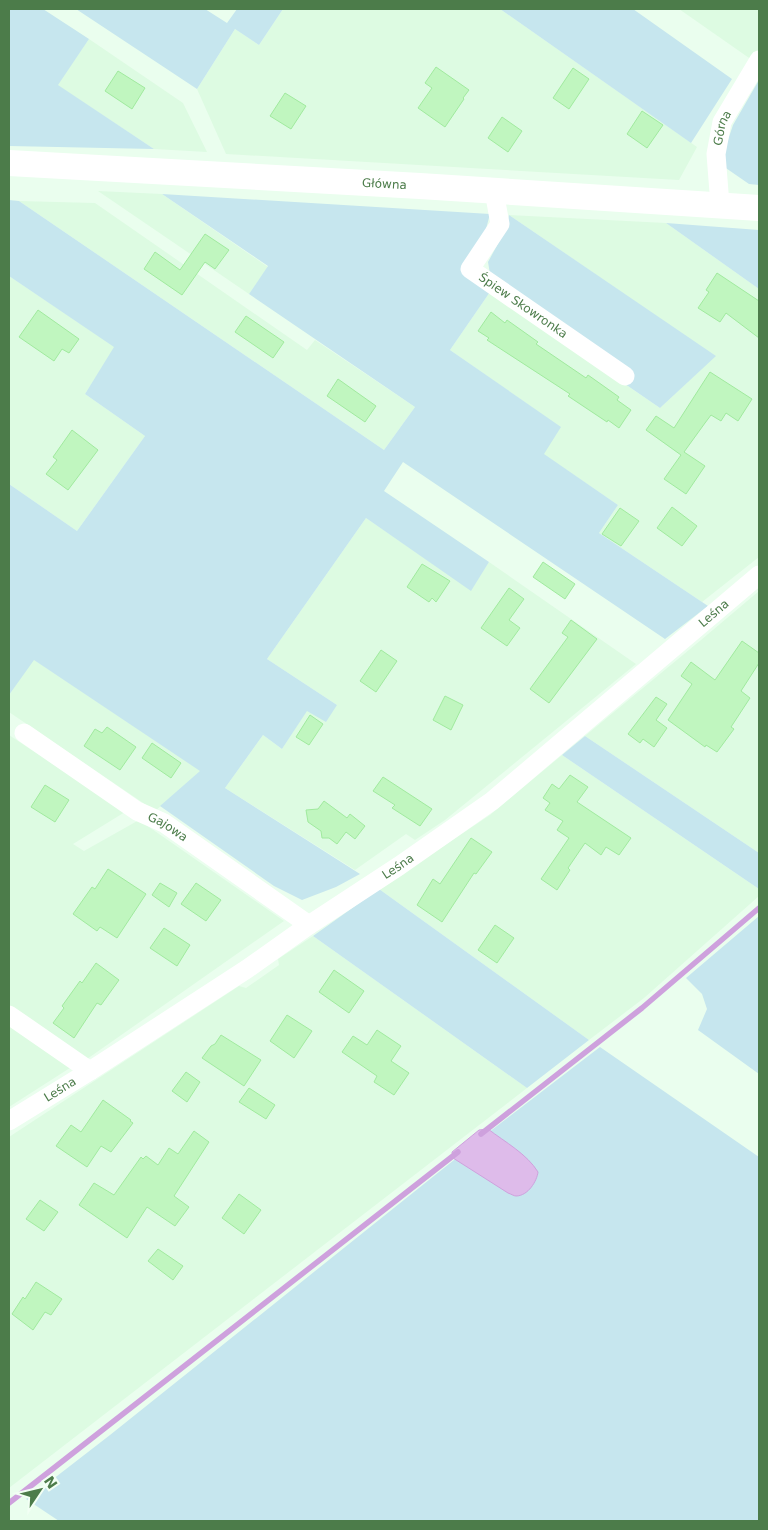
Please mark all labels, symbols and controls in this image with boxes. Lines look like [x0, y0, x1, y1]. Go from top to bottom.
street label: Górna [711, 108, 734, 147]
street label: Główna [362, 176, 407, 192]
street label: Śpiew Skowronka [476, 269, 570, 341]
street label: Leśna [696, 597, 732, 630]
street label: Gajowa [146, 810, 190, 845]
street label: Leśna [380, 851, 417, 882]
street label: Leśna [41, 1074, 79, 1105]
north arrow [15, 1465, 65, 1515]
text: N [41, 1473, 61, 1492]

